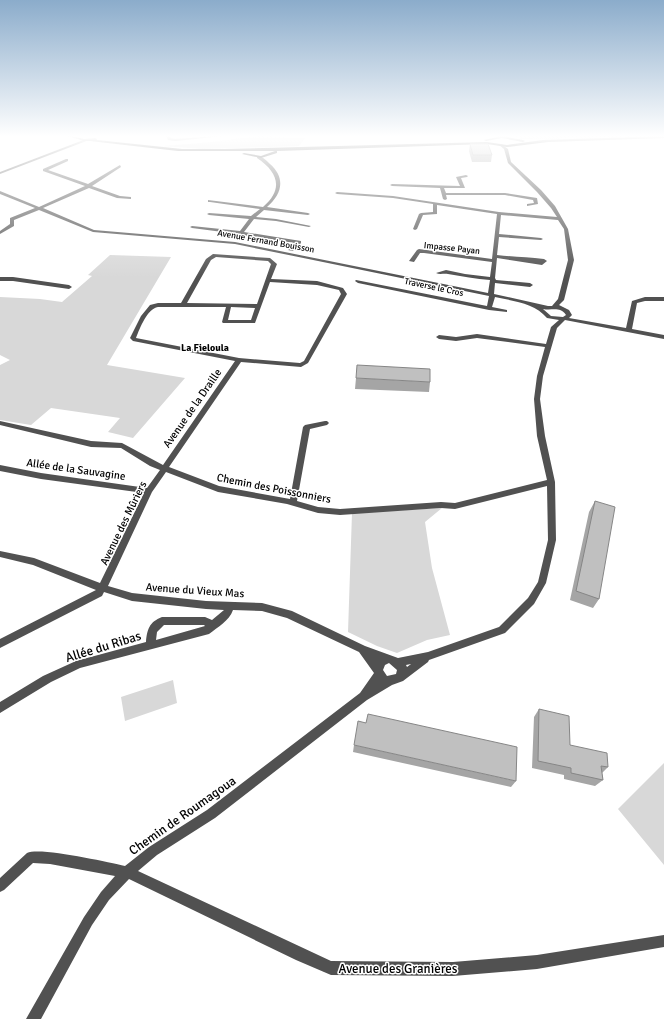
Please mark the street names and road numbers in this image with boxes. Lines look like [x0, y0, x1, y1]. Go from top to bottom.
street label: Avenue Fernand Bouisson [216, 228, 315, 255]
street label: Impasse Payan [423, 240, 481, 257]
street label: Traverse le Cros [403, 276, 464, 299]
street label: Avenue de la Draille [160, 366, 224, 450]
street label: Allée de la Sauvagine [26, 456, 126, 483]
street label: Chemin des Poissonniers [216, 471, 332, 506]
street label: Avenue des Mûriers [97, 479, 150, 567]
street label: Avenue du Vieux Mas [145, 581, 245, 600]
street label: Allée du Ribas [63, 628, 143, 666]
street label: Chemin de Roumagoua [126, 773, 239, 859]
street label: Avenue des Granières [339, 961, 458, 977]

